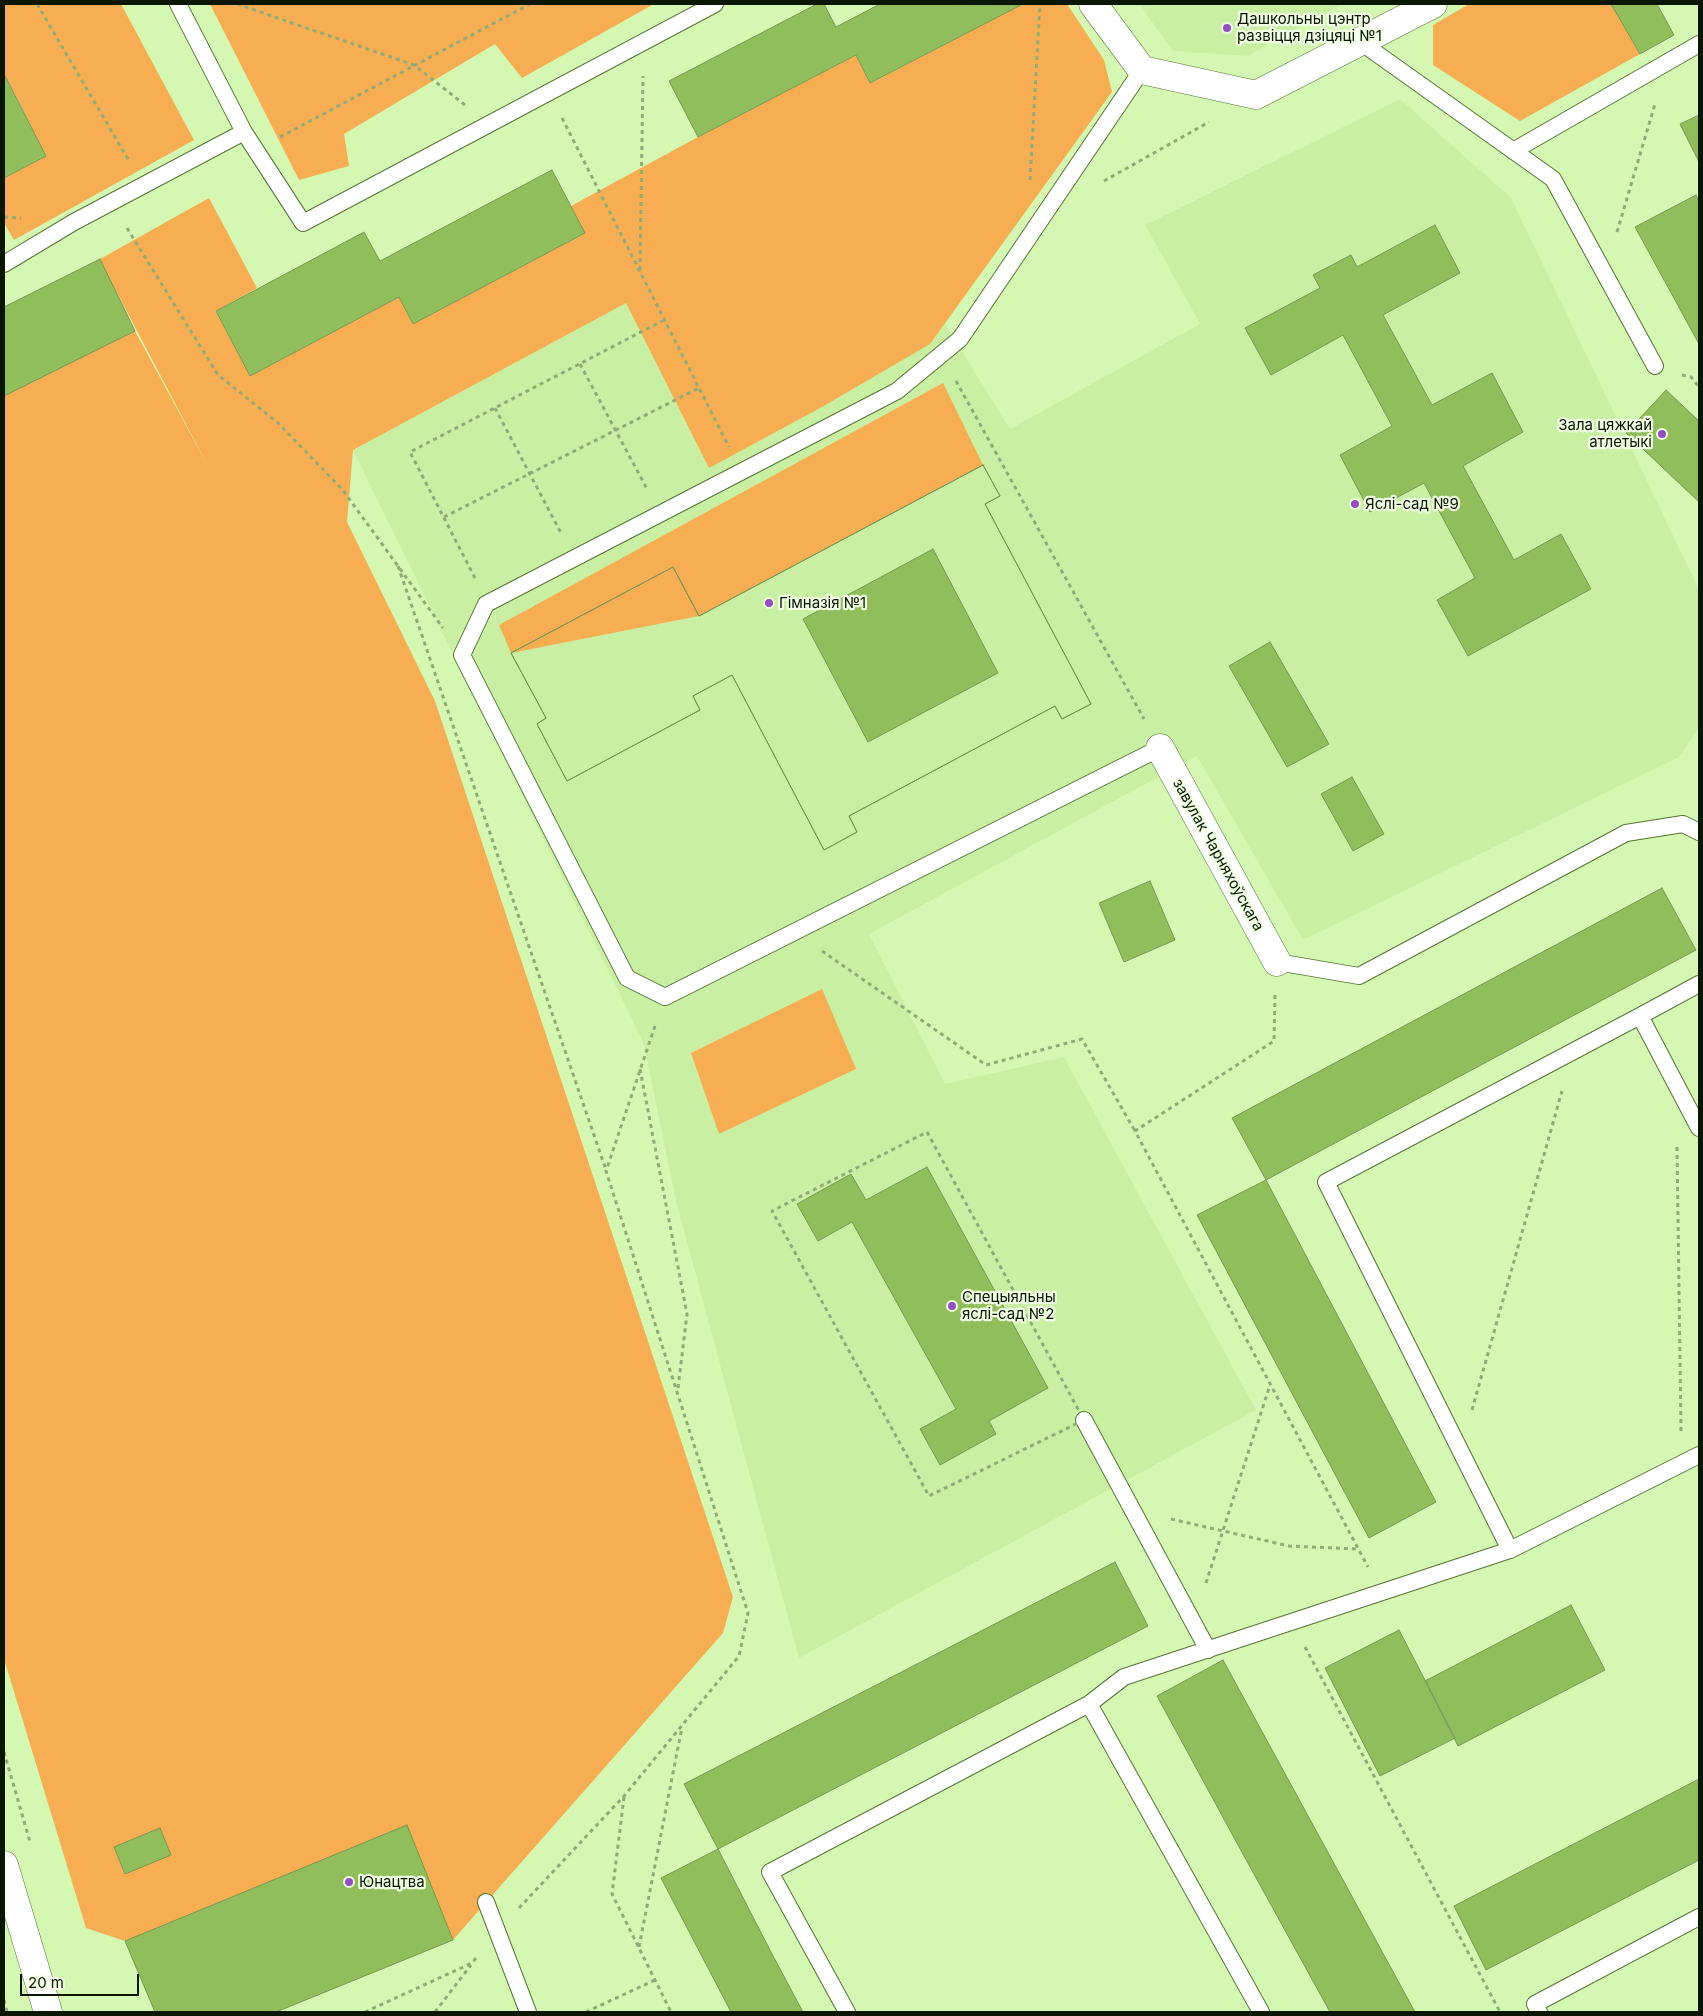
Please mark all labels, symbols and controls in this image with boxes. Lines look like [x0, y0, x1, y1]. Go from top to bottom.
place label: Дашкольны цэнтр развіцця дзіцяці №1 [1237, 10, 1382, 45]
marker: Дашкольны цэнтр развіцця дзіцяці №1 [1221, 22, 1233, 34]
place label: Зала цяжкай атлетыкі [1558, 416, 1652, 451]
marker: Зала цяжкай атлетыкі [1656, 428, 1668, 440]
place label: Яслі-сад №9 [1365, 495, 1459, 513]
marker: Яслі-сад №9 [1349, 498, 1361, 510]
place label: Гімназія №1 [779, 594, 866, 612]
marker: Гімназія №1 [763, 597, 775, 609]
street label: завулак Чарняхоўскага [1169, 776, 1267, 934]
place label: Спецыяльны яслі-сад №2 [962, 1288, 1056, 1323]
marker: Спецыяльны яслі-сад №2 [946, 1300, 958, 1312]
place label: Юнацтва [359, 1873, 425, 1891]
marker: Юнацтва [343, 1876, 355, 1888]
scale bar [22, 1964, 141, 1996]
text: 20 m [28, 1973, 64, 1992]

